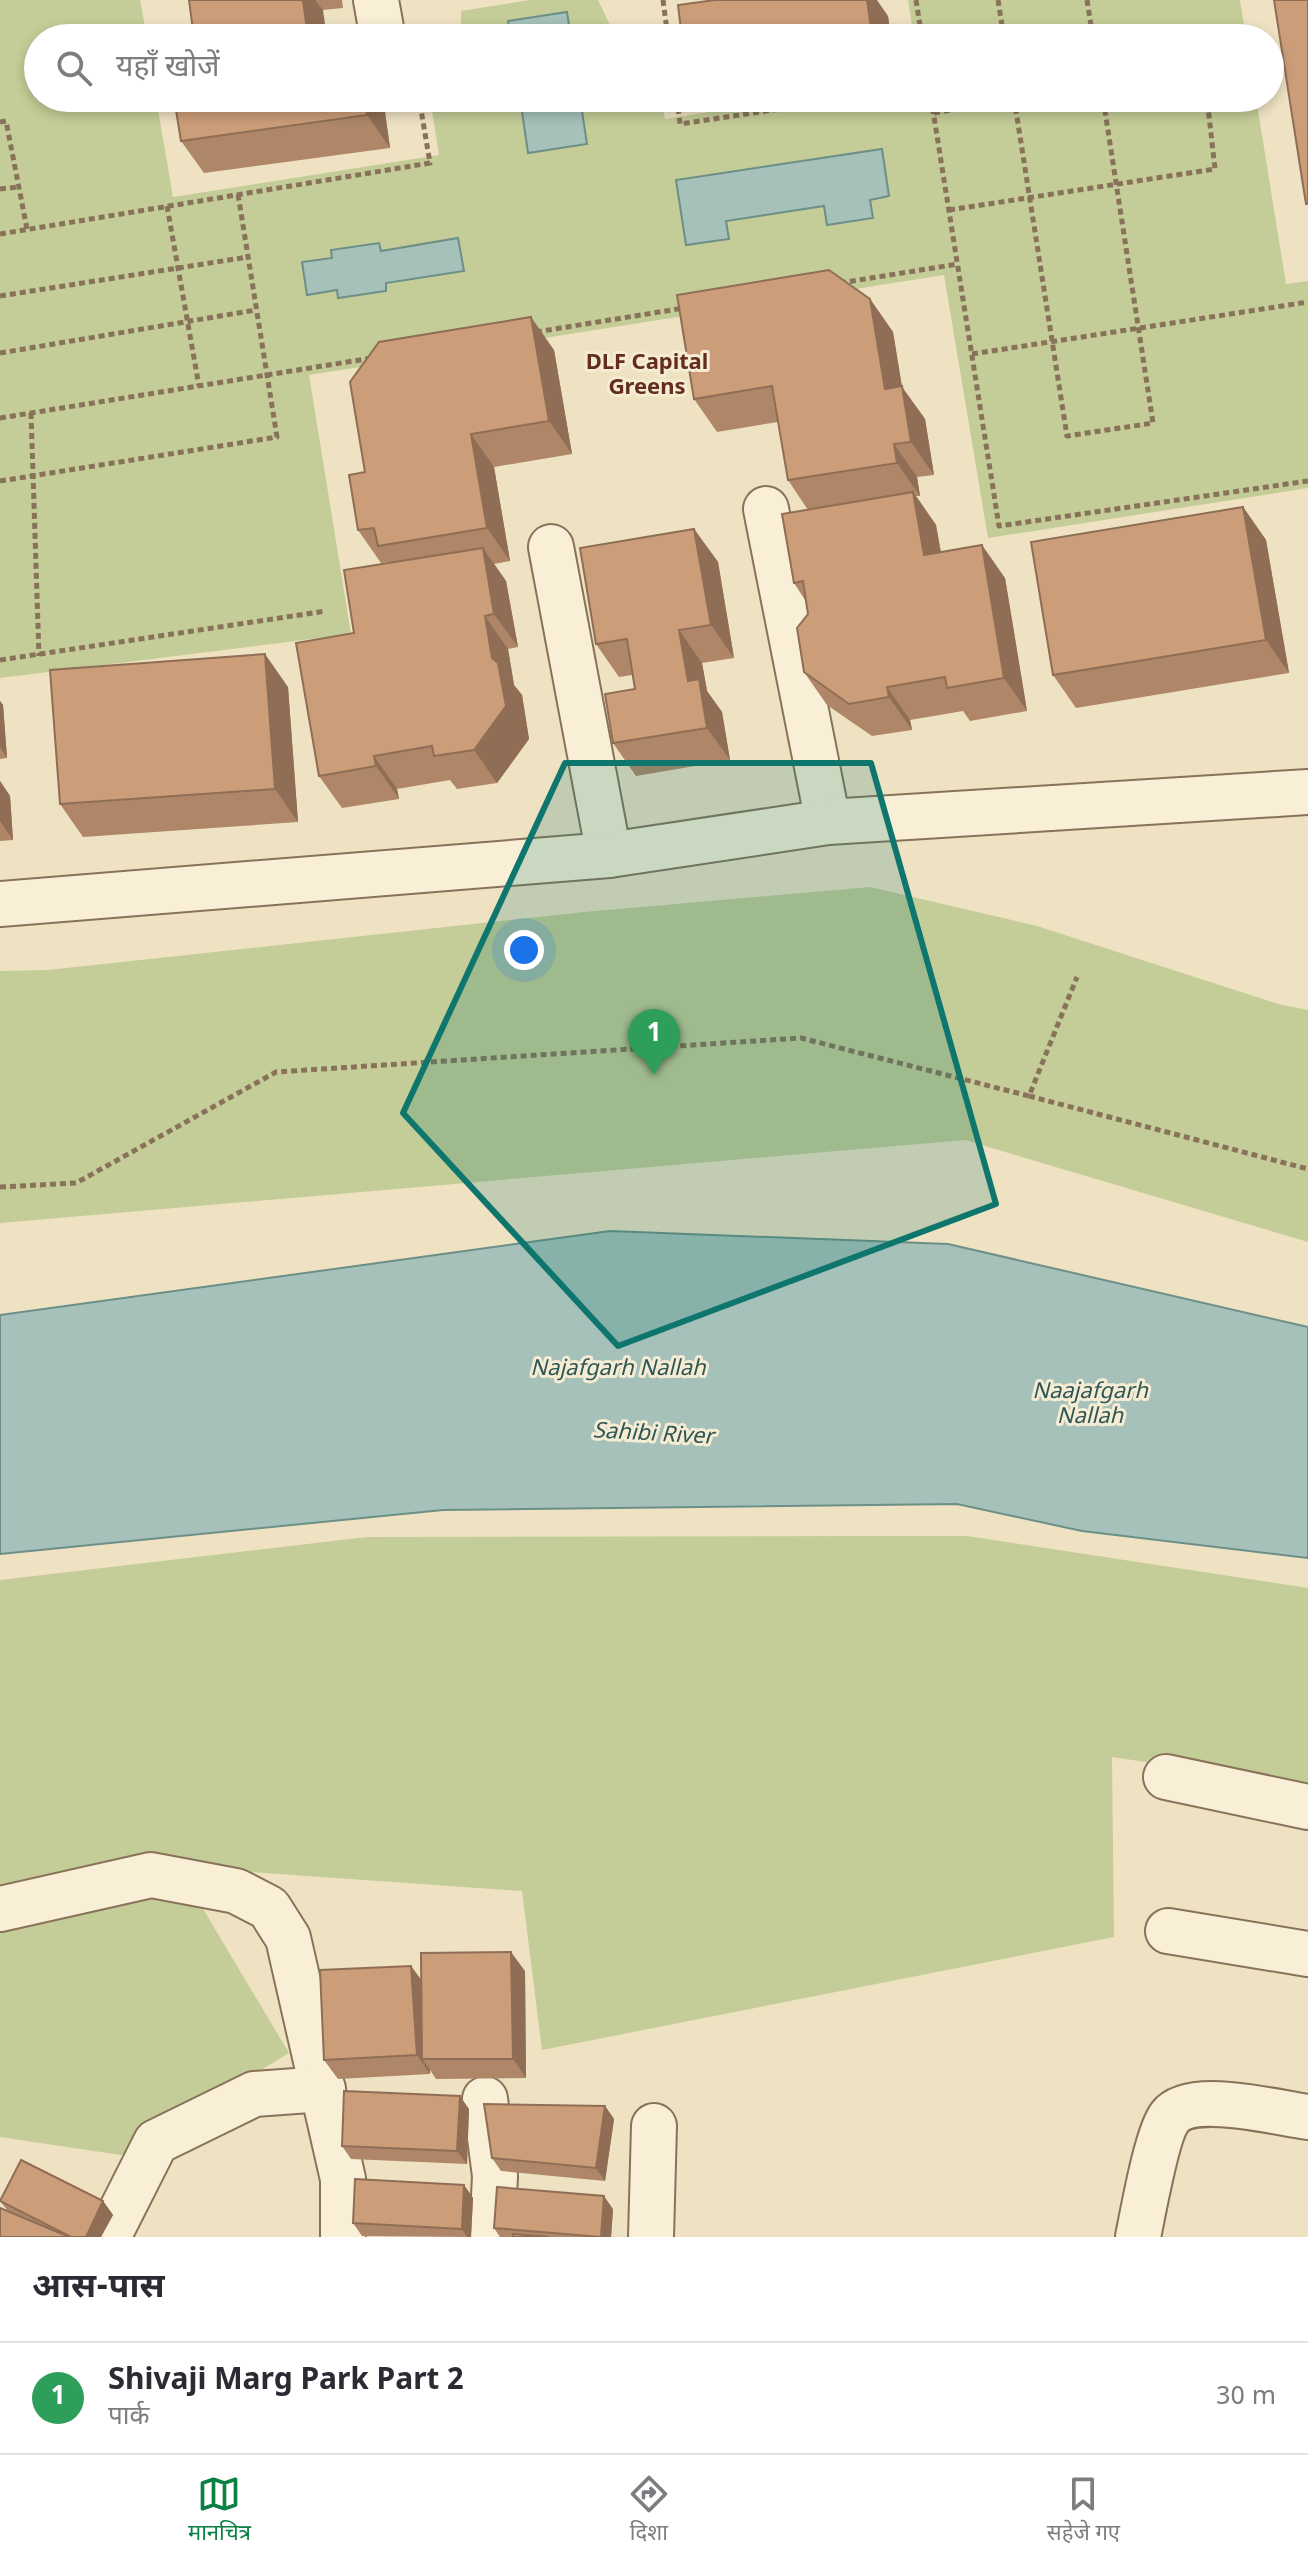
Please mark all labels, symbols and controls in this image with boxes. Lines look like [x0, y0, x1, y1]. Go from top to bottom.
search box [24, 24, 1284, 112]
icon: search [52, 46, 96, 90]
text: यहाँ खोजें [116, 49, 219, 88]
district label: DLF Capital Greens [586, 349, 708, 403]
your location [504, 930, 544, 970]
pin: 1 [628, 1009, 680, 1075]
water label: Najafgarh Nallah [530, 1355, 707, 1384]
water label: Naajafgarh Nallah [1032, 1378, 1149, 1432]
water label: Sahibi River [592, 1417, 717, 1453]
text: आस-पास [32, 2267, 165, 2311]
text: Shivaji Marg Park Part 2 [108, 2362, 464, 2401]
text: 1 [51, 2381, 65, 2415]
text: 30 m [1216, 2381, 1276, 2415]
text: पार्क [108, 2401, 149, 2435]
tab: मानचित्र [188, 2472, 251, 2549]
tab: दिशा [627, 2472, 671, 2549]
tab: सहेजे गए [1047, 2472, 1120, 2549]

